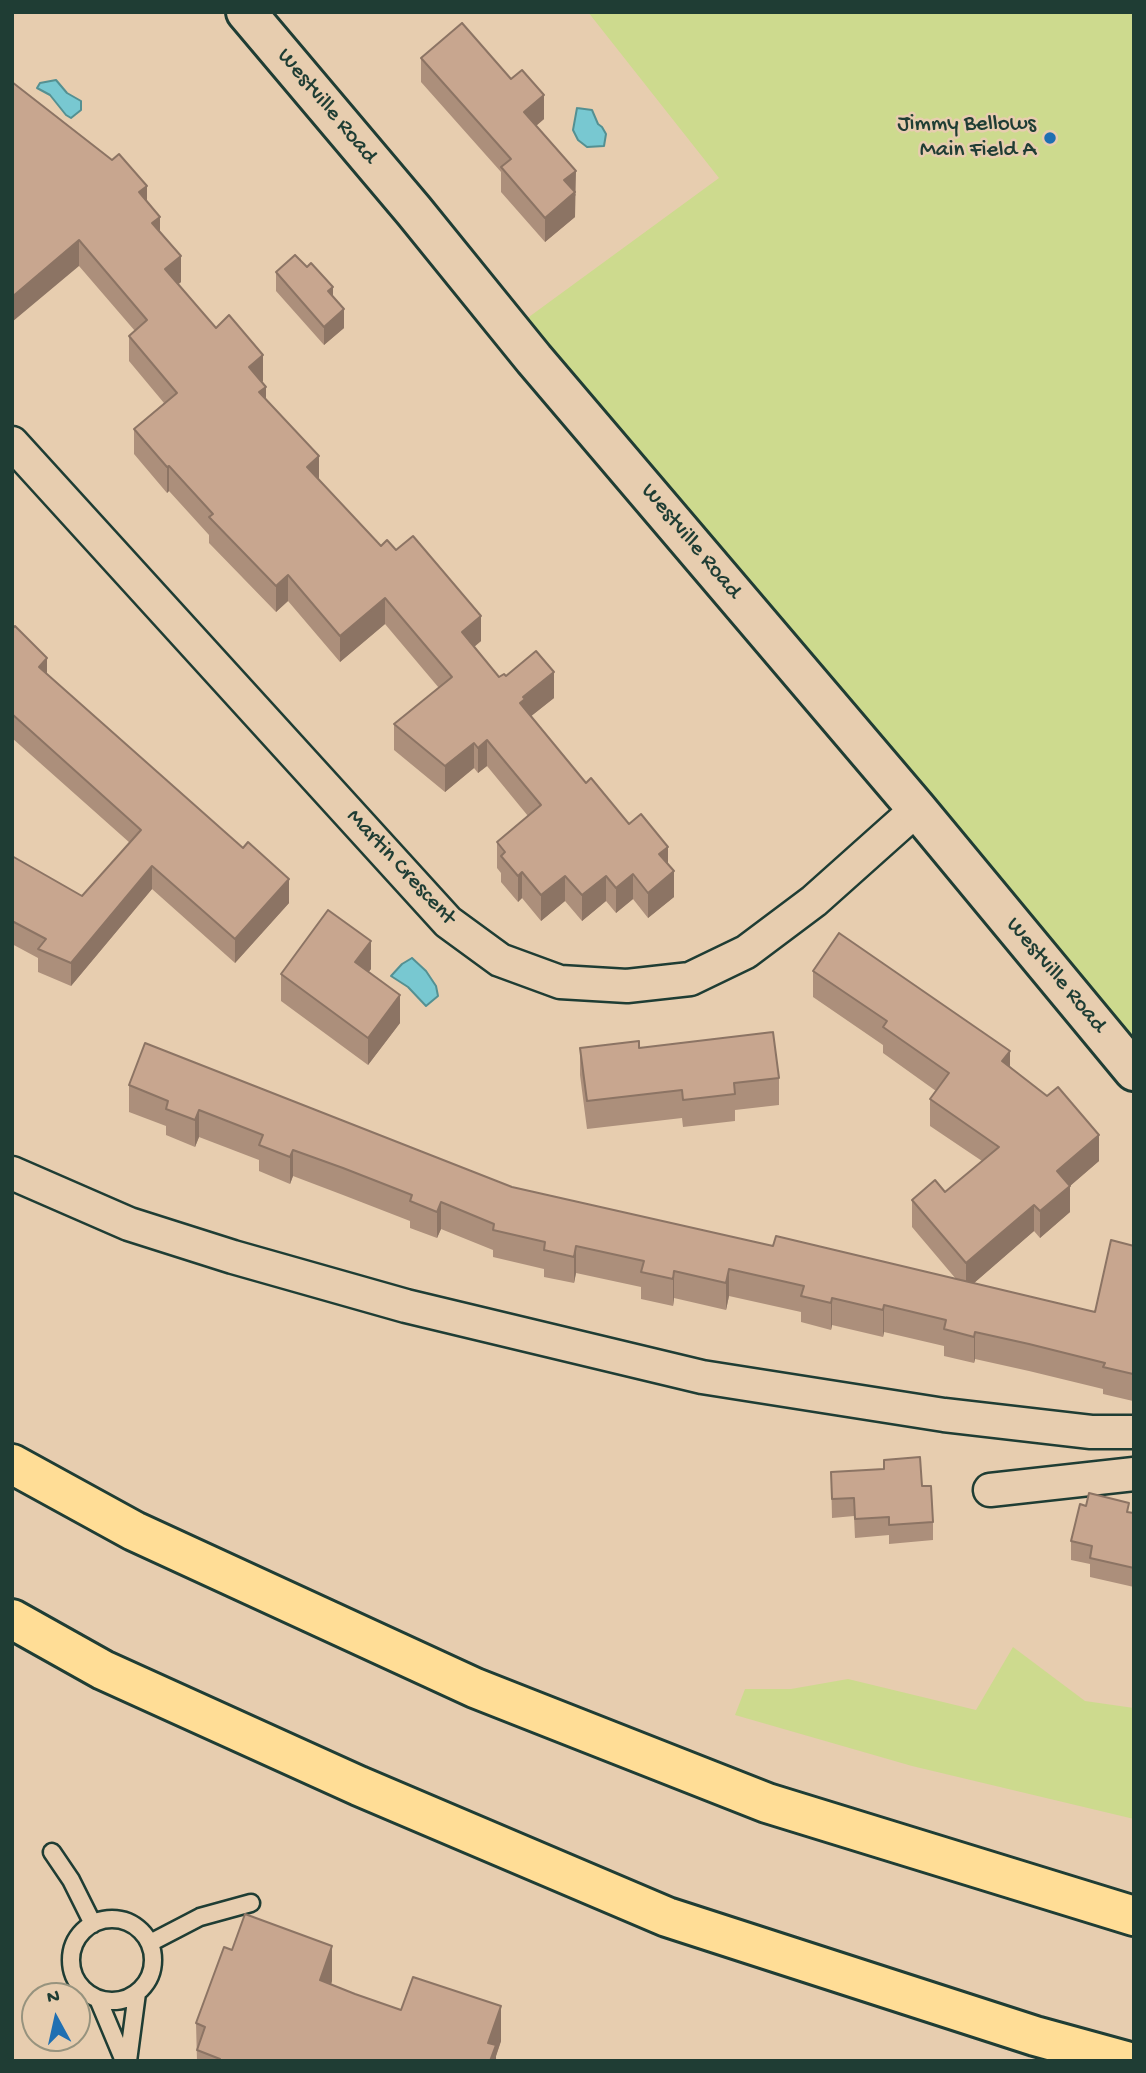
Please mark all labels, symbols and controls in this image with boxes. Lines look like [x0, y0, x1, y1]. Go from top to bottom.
street label: Westville Road [270, 44, 382, 170]
place label: Jimmy Bellows Main Field A [897, 111, 1036, 165]
marker: Jimmy Bellows Main Field A [1042, 130, 1058, 146]
street label: Westville Road [634, 479, 746, 605]
street label: Martin Crescent [339, 804, 461, 932]
street label: Westville Road [999, 913, 1111, 1039]
north arrow [21, 1982, 91, 2052]
text: N [46, 1985, 61, 2010]

